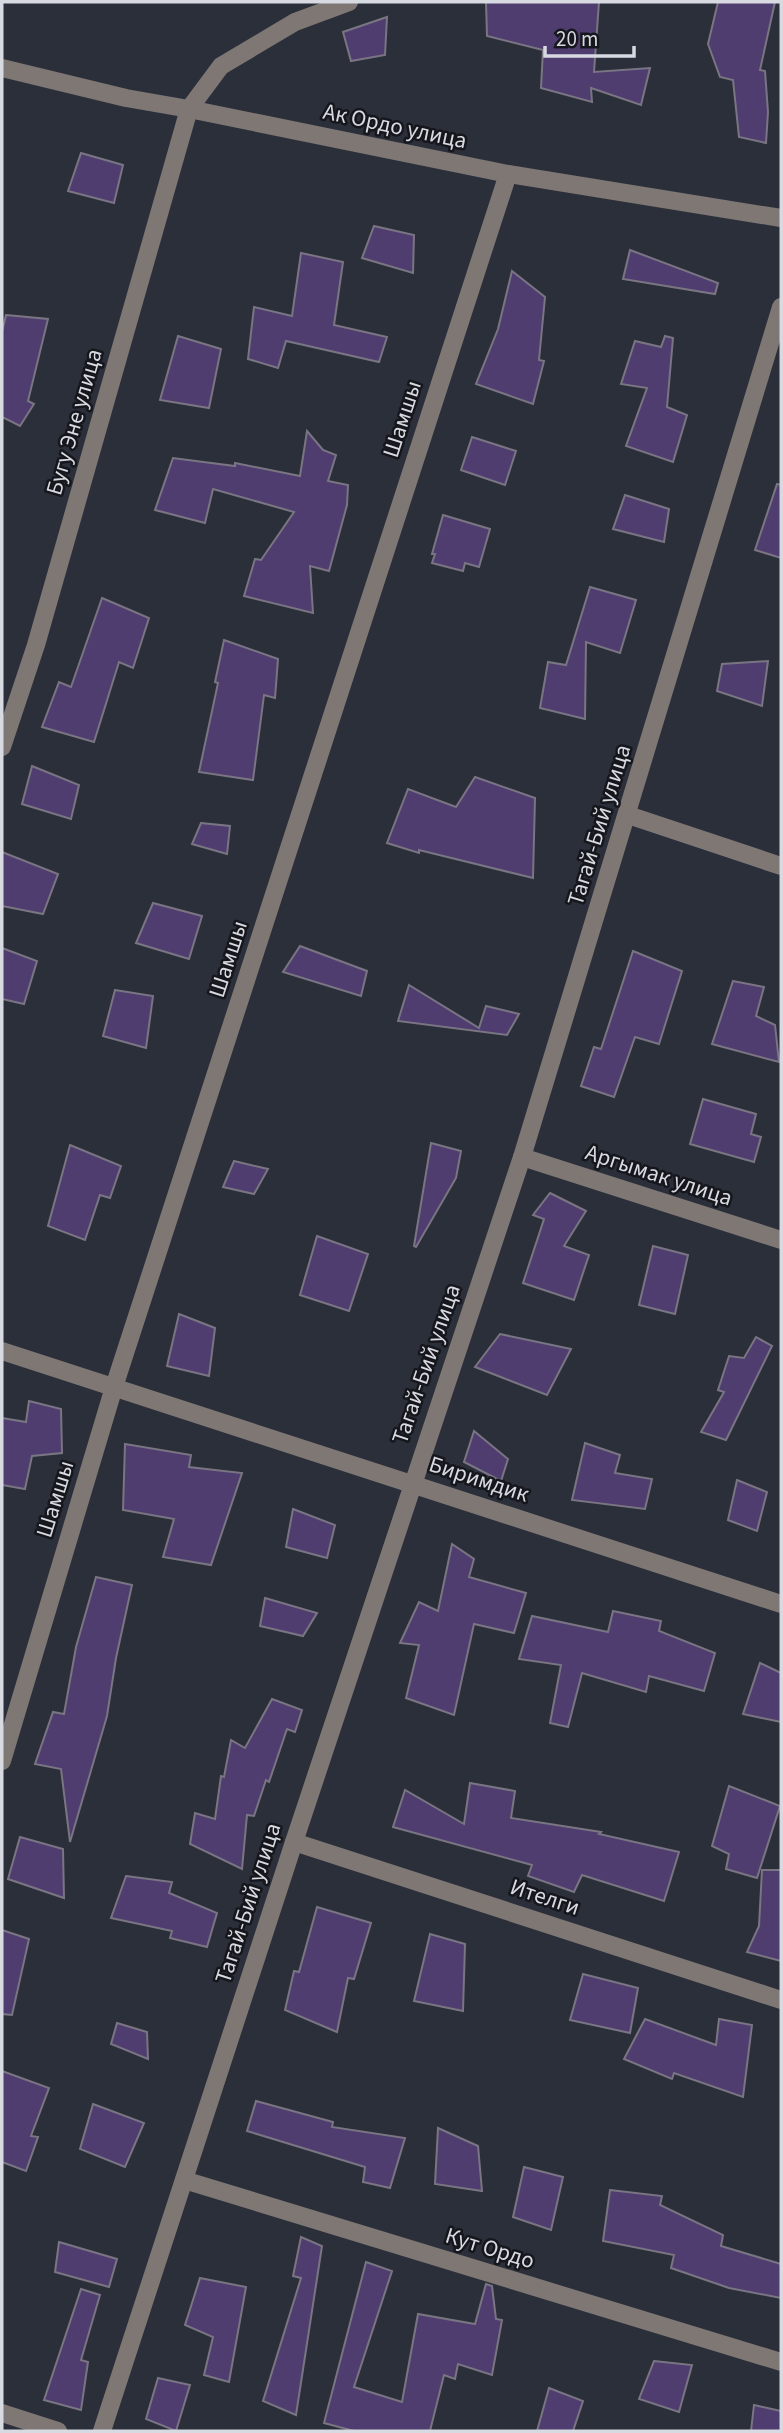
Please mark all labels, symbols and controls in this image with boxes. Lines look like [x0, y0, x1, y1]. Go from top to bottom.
scale bar [545, 14, 634, 58]
text: 20 m [556, 24, 598, 54]
street label: Ак Ордо улица [320, 95, 470, 157]
street label: Бугу Эне улица [37, 345, 111, 499]
street label: Шамшы [374, 376, 430, 462]
street label: Тагай-Бий улица [559, 740, 639, 910]
street label: Шамшы [200, 916, 256, 1002]
street label: Аргымак улица [581, 1136, 737, 1214]
street label: Тагай-Бий улица [383, 1280, 469, 1448]
street label: Биримдик [425, 1447, 534, 1511]
street label: Шамшы [28, 1456, 82, 1542]
street label: Тагай-Бий улица [207, 1819, 289, 1987]
street label: Ителги [506, 1870, 584, 1924]
street label: Кут Ордо [441, 2219, 539, 2277]

